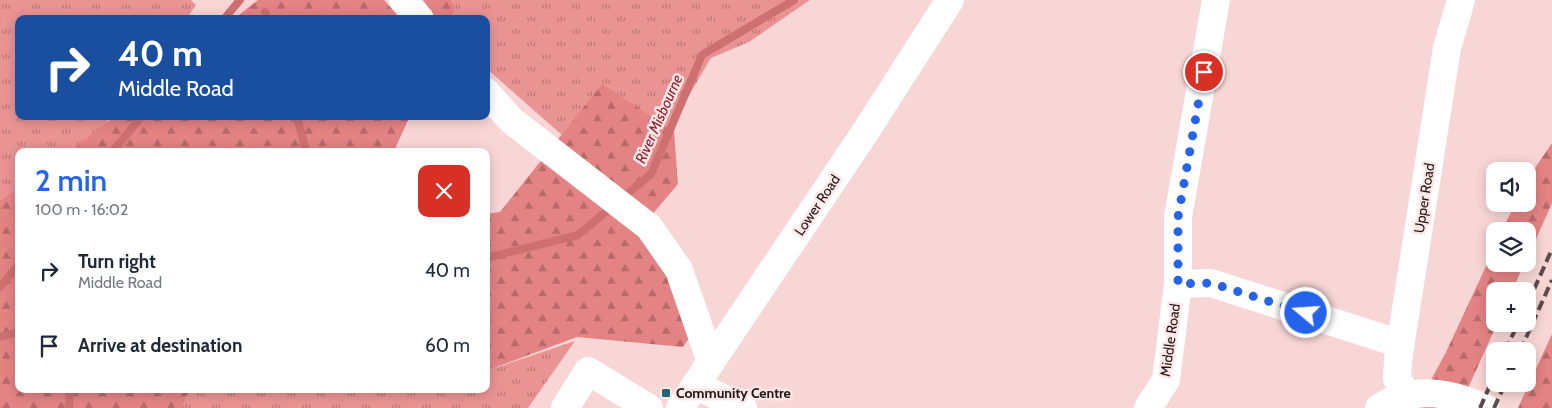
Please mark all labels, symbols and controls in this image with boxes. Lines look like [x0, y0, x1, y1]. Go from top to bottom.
text: 40 m [118, 32, 203, 75]
icon: right [35, 35, 100, 100]
pin [1183, 51, 1225, 93]
icon: arrive [1190, 58, 1218, 86]
water label: River Misbourne [631, 72, 687, 166]
text: Middle Road [118, 75, 234, 102]
text: 2 min [35, 162, 107, 199]
street label: Upper Road [1410, 162, 1438, 234]
map controls [1486, 162, 1536, 392]
button: sound [1486, 162, 1536, 212]
button: close [418, 165, 470, 217]
street label: Lower Road [790, 171, 844, 239]
text: 100 m · 16:02 [35, 200, 128, 219]
button: layers [1486, 222, 1536, 272]
text: Turn right [78, 250, 156, 273]
icon: right [35, 257, 63, 285]
text: 40 m [425, 259, 470, 282]
text: Middle Road [78, 273, 162, 292]
button: + [1486, 282, 1536, 332]
position arrow [1279, 286, 1331, 338]
street label: Middle Road [1156, 302, 1184, 378]
icon: arrive [35, 332, 63, 360]
text: Arrive at destination [78, 334, 242, 357]
text: 60 m [425, 334, 470, 357]
button: − [1486, 342, 1536, 392]
place label: Community Centre [676, 384, 791, 402]
marker: Community Centre [660, 387, 672, 399]

